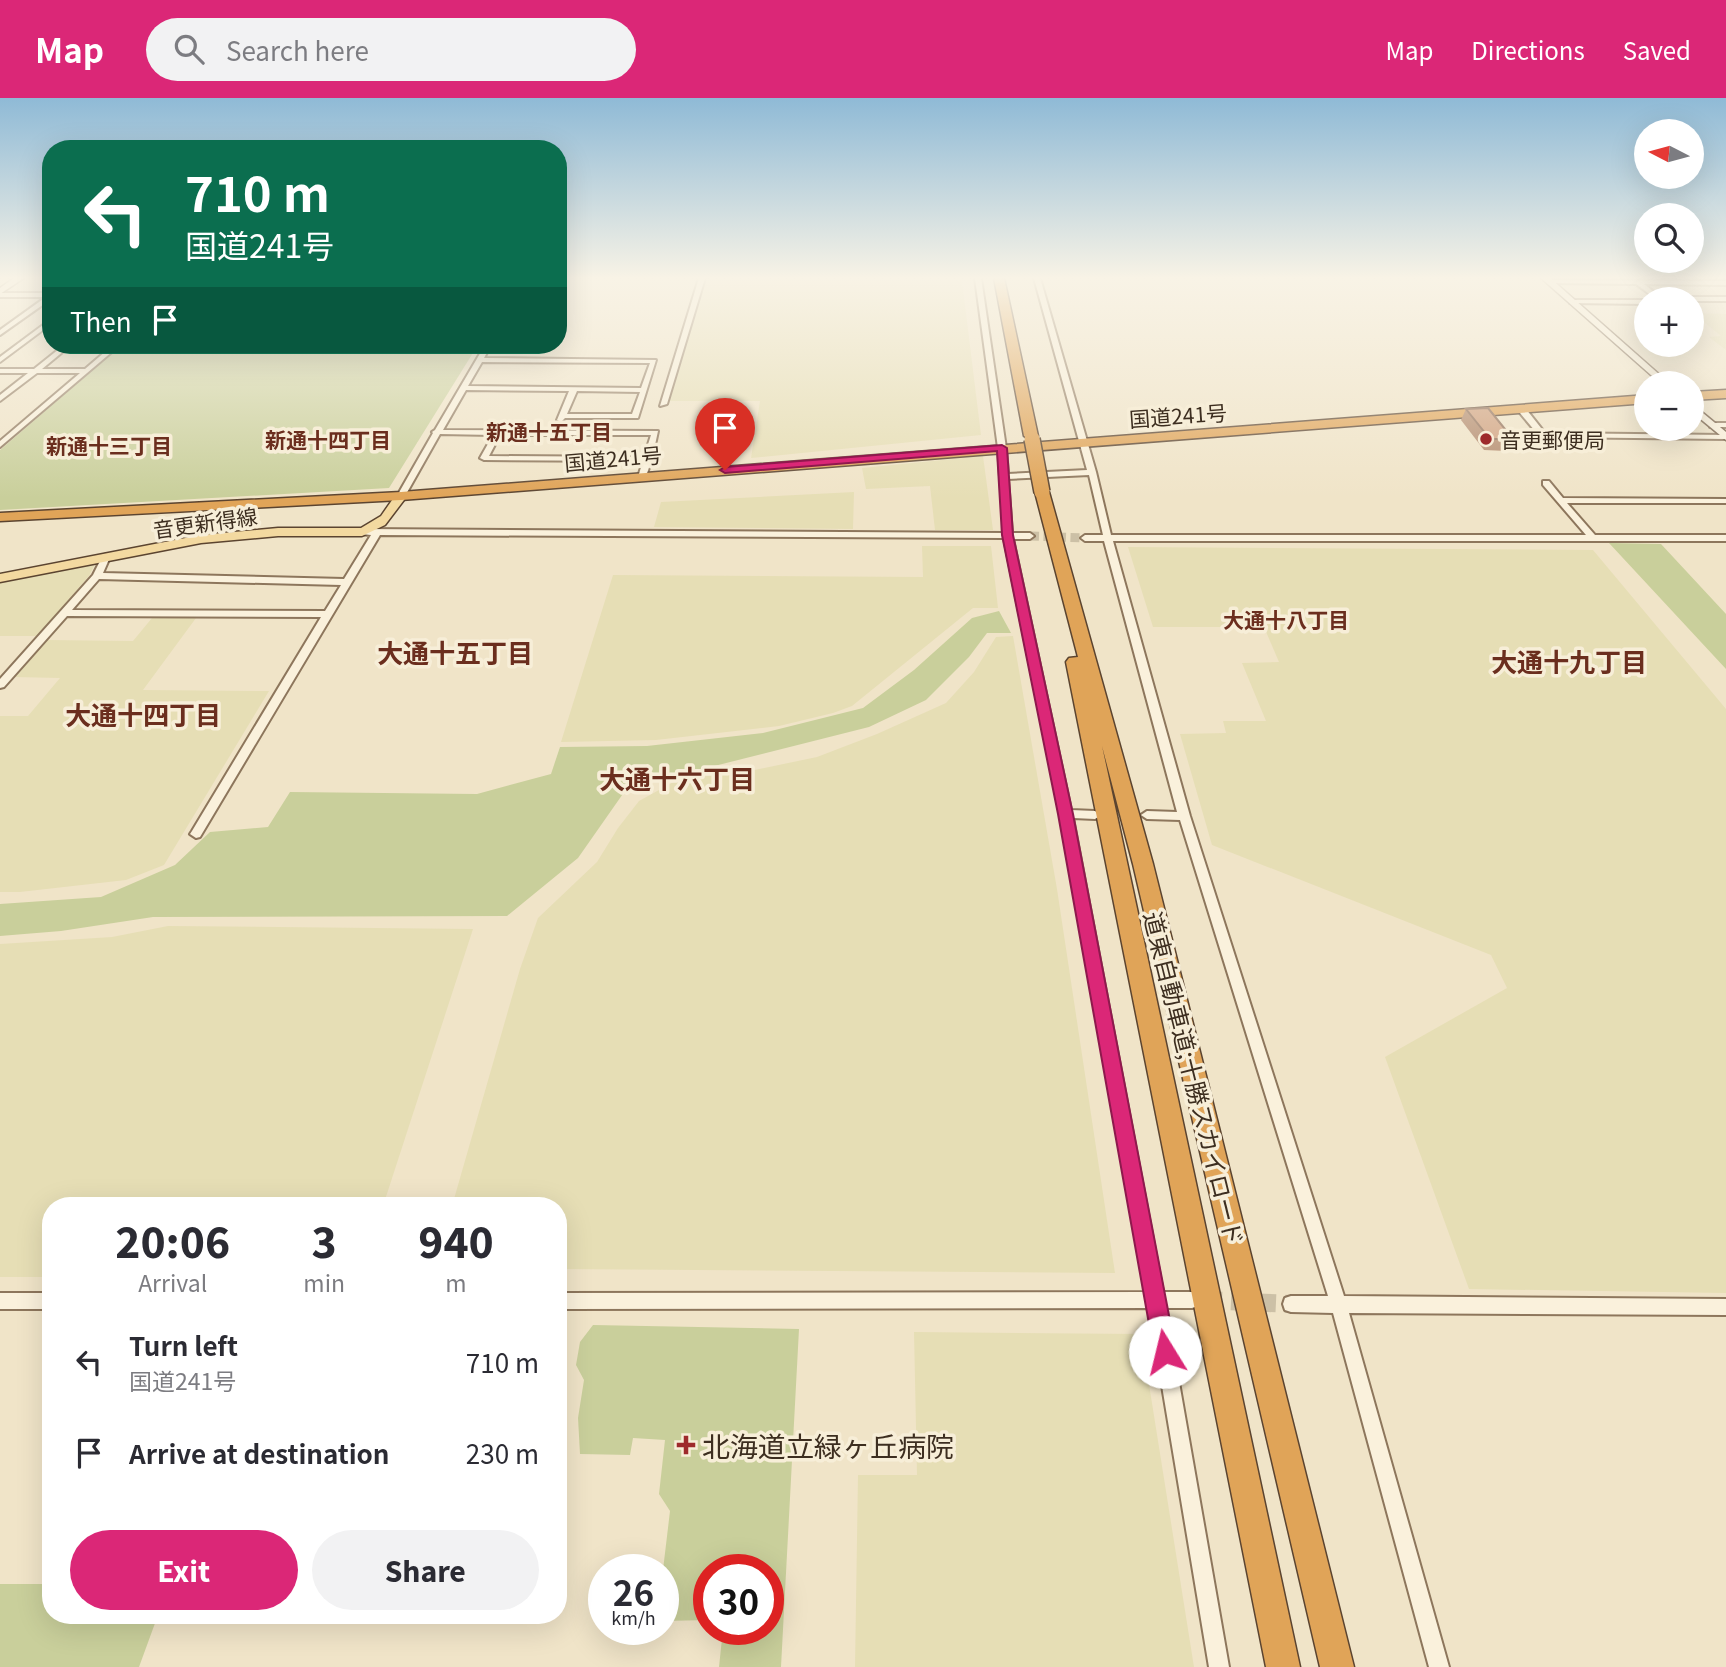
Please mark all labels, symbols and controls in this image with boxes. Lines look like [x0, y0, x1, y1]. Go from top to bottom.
search box [146, 18, 636, 81]
text: Map [35, 25, 104, 73]
icon: search [170, 30, 208, 68]
text: Search here [226, 31, 369, 68]
text: Map [1385, 32, 1433, 67]
text: Directions [1471, 32, 1585, 67]
text: Saved [1623, 32, 1691, 67]
north arrow [1634, 119, 1704, 189]
map controls [1634, 119, 1704, 441]
text: 710 m [185, 155, 330, 226]
icon: left [70, 168, 161, 259]
button: search [1634, 203, 1704, 273]
text: 国道241号 [185, 221, 334, 267]
button: + [1634, 287, 1704, 357]
icon: arrive [146, 301, 184, 339]
text: Then [70, 302, 132, 339]
button: − [1634, 371, 1704, 441]
street label: 国道241号 [1128, 397, 1228, 433]
pin [695, 398, 755, 470]
icon: arrive [706, 409, 744, 447]
district label: 新通十五丁目 [486, 416, 612, 446]
district label: 新通十四丁目 [265, 424, 391, 454]
place label: 音更郵便局 [1500, 424, 1605, 454]
district label: 新通十三丁目 [46, 430, 172, 460]
marker: 音更郵便局 [1478, 431, 1494, 447]
street label: 国道241号 [563, 439, 663, 477]
street label: 音更新得線 [151, 500, 259, 544]
district label: 大通十八丁目 [1223, 604, 1349, 634]
district label: 大通十五丁目 [377, 633, 533, 670]
district label: 大通十九丁目 [1491, 642, 1647, 679]
district label: 大通十四丁目 [65, 695, 221, 732]
district label: 大通十六丁目 [599, 759, 755, 796]
street label: 道東自動車道;十勝スカイロード [1137, 908, 1253, 1248]
text: 20:06 [115, 1209, 230, 1270]
text: 3 [312, 1209, 337, 1270]
text: 940 [418, 1209, 494, 1270]
text: Arrival [138, 1265, 207, 1299]
text: min [303, 1265, 345, 1299]
text: m [445, 1265, 467, 1299]
position arrow [1128, 1315, 1202, 1389]
text: Turn left [129, 1326, 238, 1363]
icon: left [70, 1343, 108, 1381]
text: 710 m [466, 1343, 539, 1380]
text: 国道241号 [129, 1363, 236, 1397]
place label: 北海道立緑ヶ丘病院 [702, 1425, 954, 1465]
icon: arrive [70, 1434, 108, 1472]
text: Arrive at destination [129, 1434, 390, 1471]
text: 230 m [466, 1434, 539, 1471]
marker: 北海道立緑ヶ丘病院 [676, 1435, 696, 1455]
button: Exit [70, 1530, 298, 1610]
button: Share [312, 1530, 539, 1610]
speed limit sign: 30 [693, 1554, 784, 1645]
text: 26 [613, 1565, 654, 1616]
text: km/h [611, 1604, 656, 1630]

